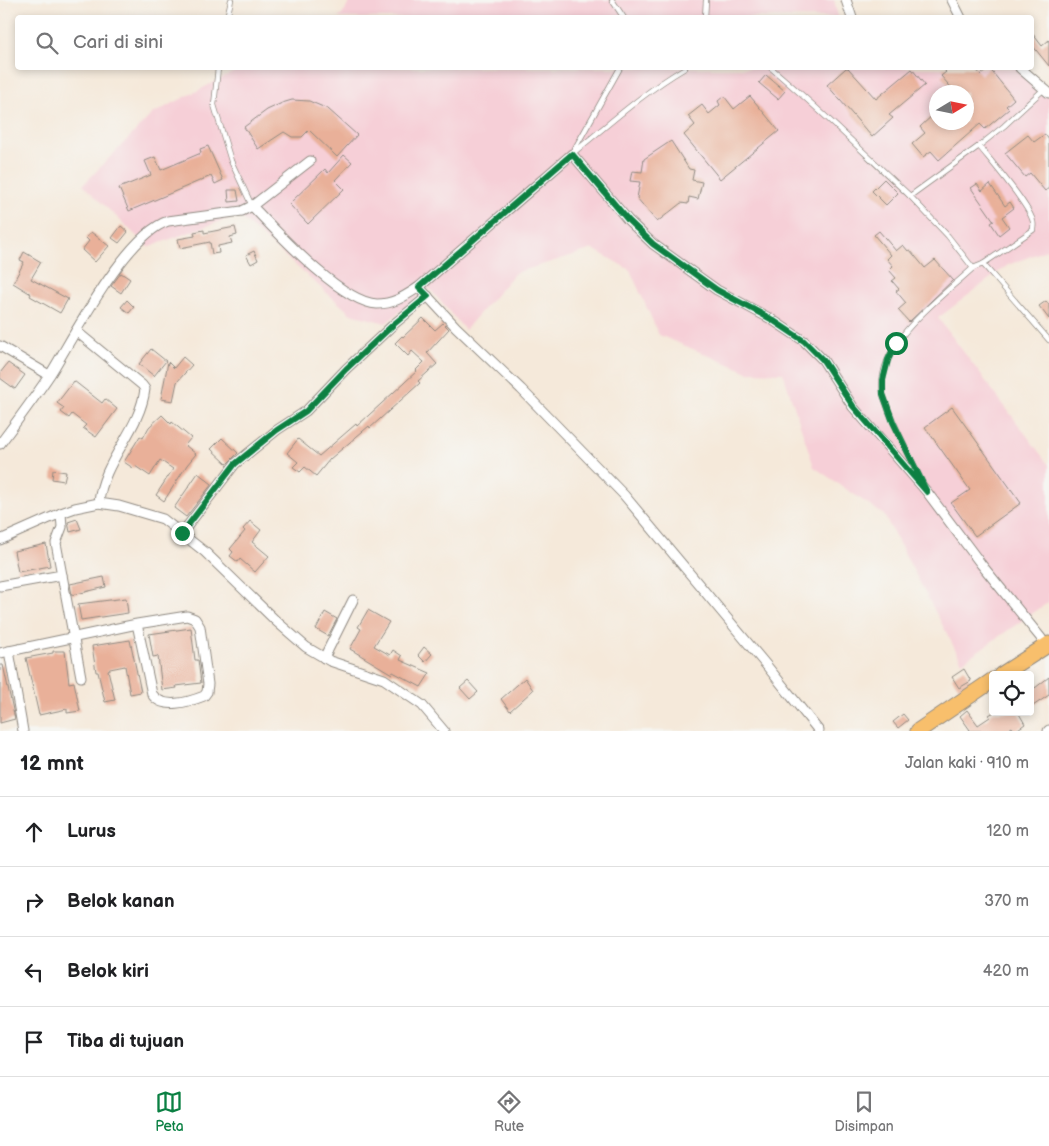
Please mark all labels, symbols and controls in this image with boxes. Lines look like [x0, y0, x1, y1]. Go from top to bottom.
search box [15, 15, 1034, 70]
icon: search [33, 29, 61, 57]
text: Cari di sini [73, 31, 163, 54]
north arrow [929, 85, 974, 130]
route start [885, 332, 908, 355]
route end [171, 522, 194, 545]
map controls [989, 671, 1034, 716]
button: locate [989, 671, 1034, 716]
text: 12 mnt [20, 751, 84, 776]
text: Jalan kaki · 910 m [905, 754, 1029, 773]
icon: ahead [20, 818, 48, 846]
text: Lurus [67, 820, 116, 843]
text: 120 m [986, 822, 1029, 841]
icon: right [20, 888, 48, 916]
text: Belok kanan [67, 890, 175, 913]
text: 370 m [984, 892, 1029, 911]
icon: left [20, 958, 48, 986]
text: Belok kiri [67, 960, 149, 983]
text: 420 m [983, 962, 1029, 981]
icon: arrive [20, 1028, 48, 1056]
text: Tiba di tujuan [67, 1030, 184, 1053]
tab: Peta [155, 1088, 184, 1135]
tab: Rute [494, 1088, 524, 1135]
tab: Disimpan [835, 1088, 894, 1135]

